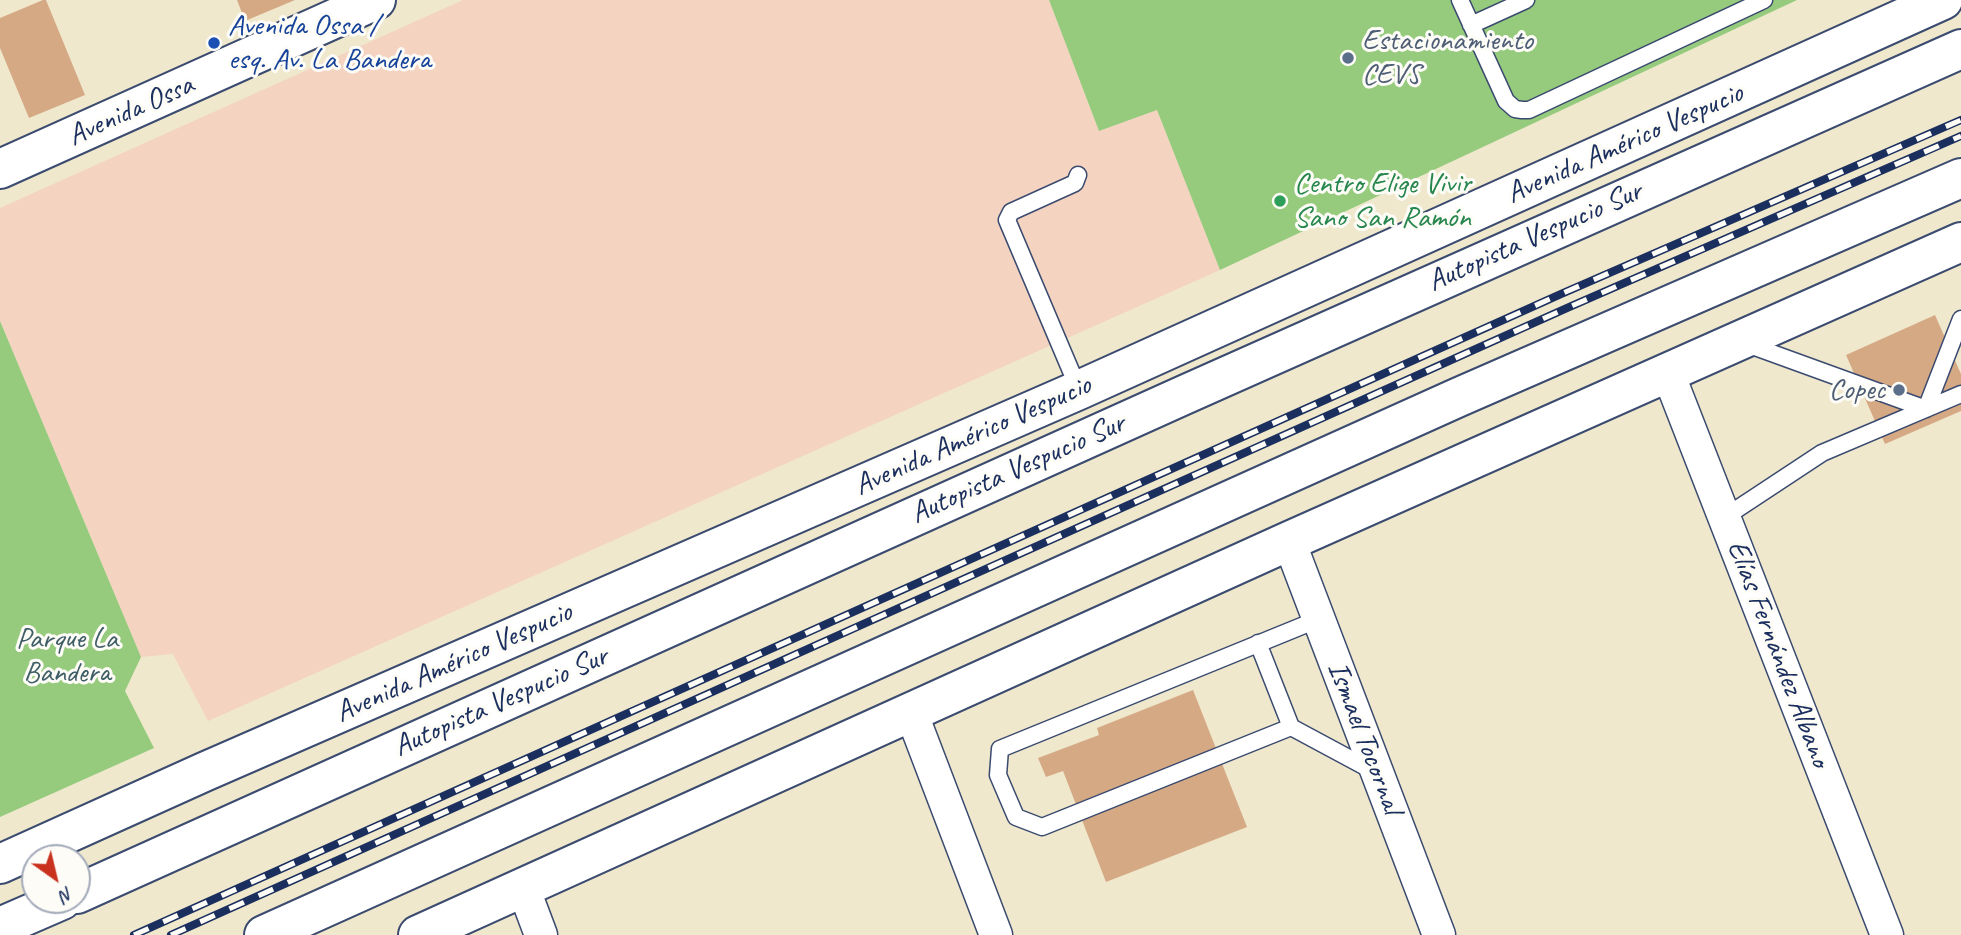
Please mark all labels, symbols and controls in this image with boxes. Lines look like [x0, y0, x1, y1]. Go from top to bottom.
place label: Avenida Ossa / esq. Av. La Bandera [228, 8, 431, 78]
place label: Estacionamiento CEVS [1362, 23, 1533, 93]
marker: Avenida Ossa / esq. Av. La Bandera [206, 35, 222, 51]
marker: Estacionamiento CEVS [1340, 50, 1356, 66]
street label: Avenida Ossa [63, 67, 199, 155]
street label: Avenida Américo Vespucio [1501, 76, 1749, 212]
place label: Centro Elige Vivir Sano San Ramón [1294, 166, 1471, 236]
street label: Autopista Vespucio Sur [1422, 174, 1648, 300]
marker: Centro Elige Vivir Sano San Ramón [1272, 193, 1288, 209]
street label: Avenida Américo Vespucio [849, 368, 1097, 504]
place label: Copec [1829, 372, 1885, 408]
marker: Copec [1891, 382, 1907, 398]
street label: Autopista Vespucio Sur [905, 406, 1131, 532]
street label: Elías Fernández Albano [1718, 536, 1838, 772]
street label: Avenida Américo Vespucio [330, 595, 578, 731]
park label: Parque La Bandera [16, 621, 118, 692]
street label: Autopista Vespucio Sur [388, 639, 614, 765]
street label: Ismael Tocornal [1319, 657, 1409, 819]
north arrow [21, 844, 91, 914]
text: N [55, 882, 78, 908]

